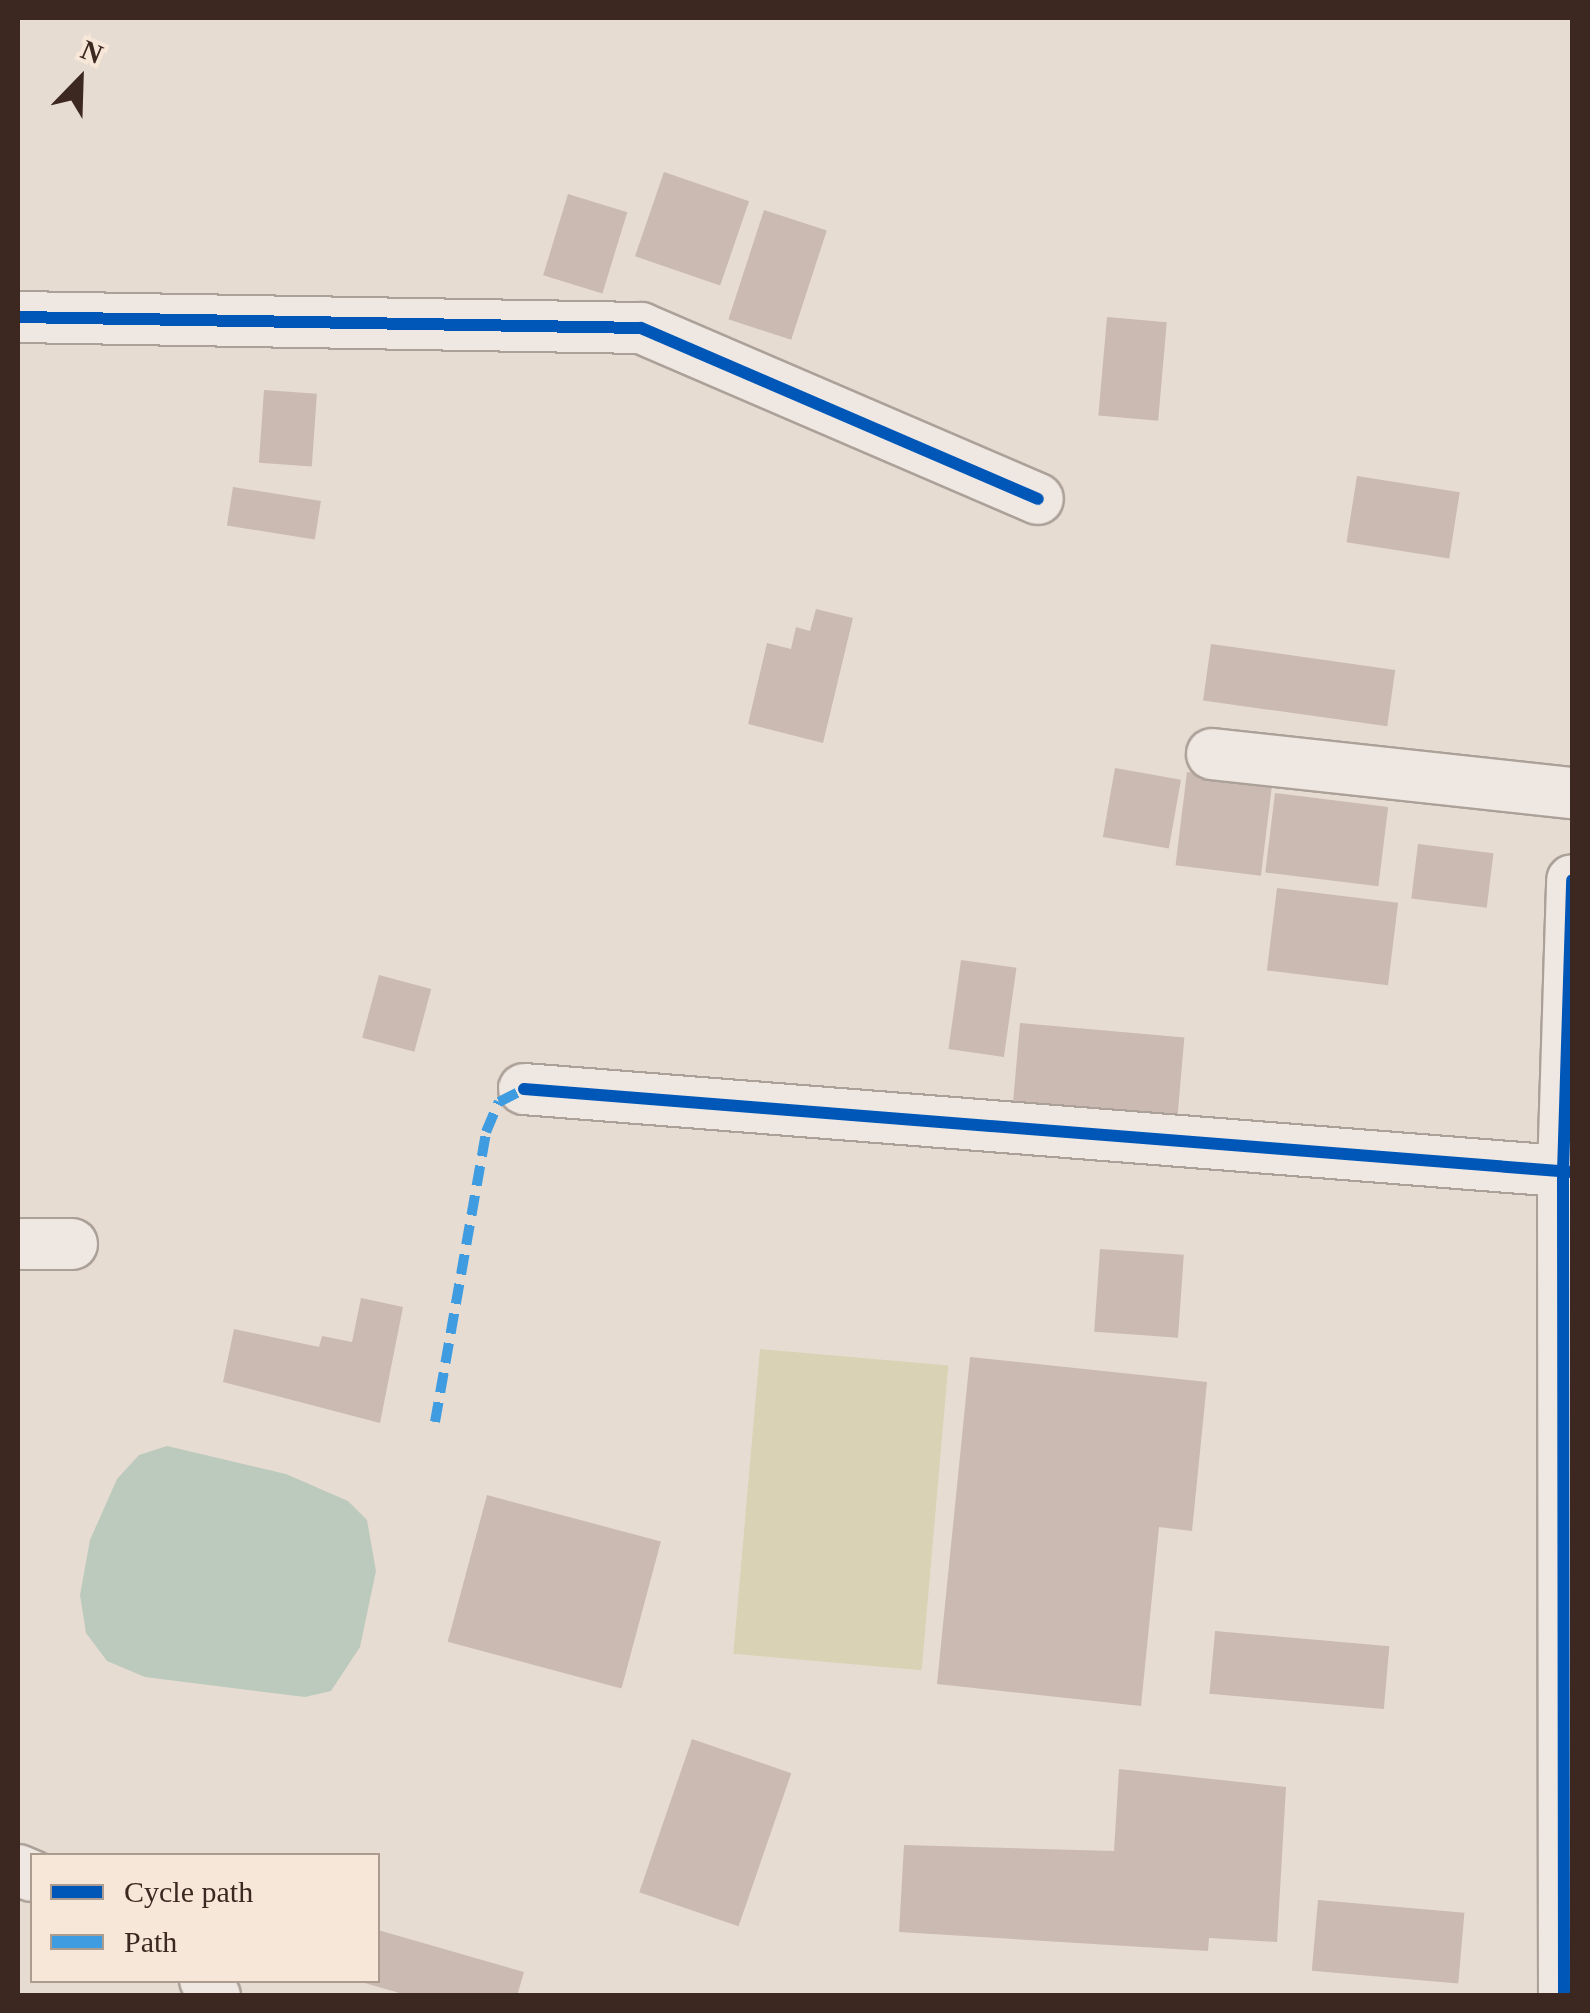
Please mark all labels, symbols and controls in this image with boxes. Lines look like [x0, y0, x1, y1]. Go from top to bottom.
north arrow [30, 30, 130, 130]
text: N [77, 34, 107, 70]
legend [30, 1853, 380, 1983]
text: Cycle path [124, 1875, 253, 1908]
text: Path [124, 1925, 177, 1958]

